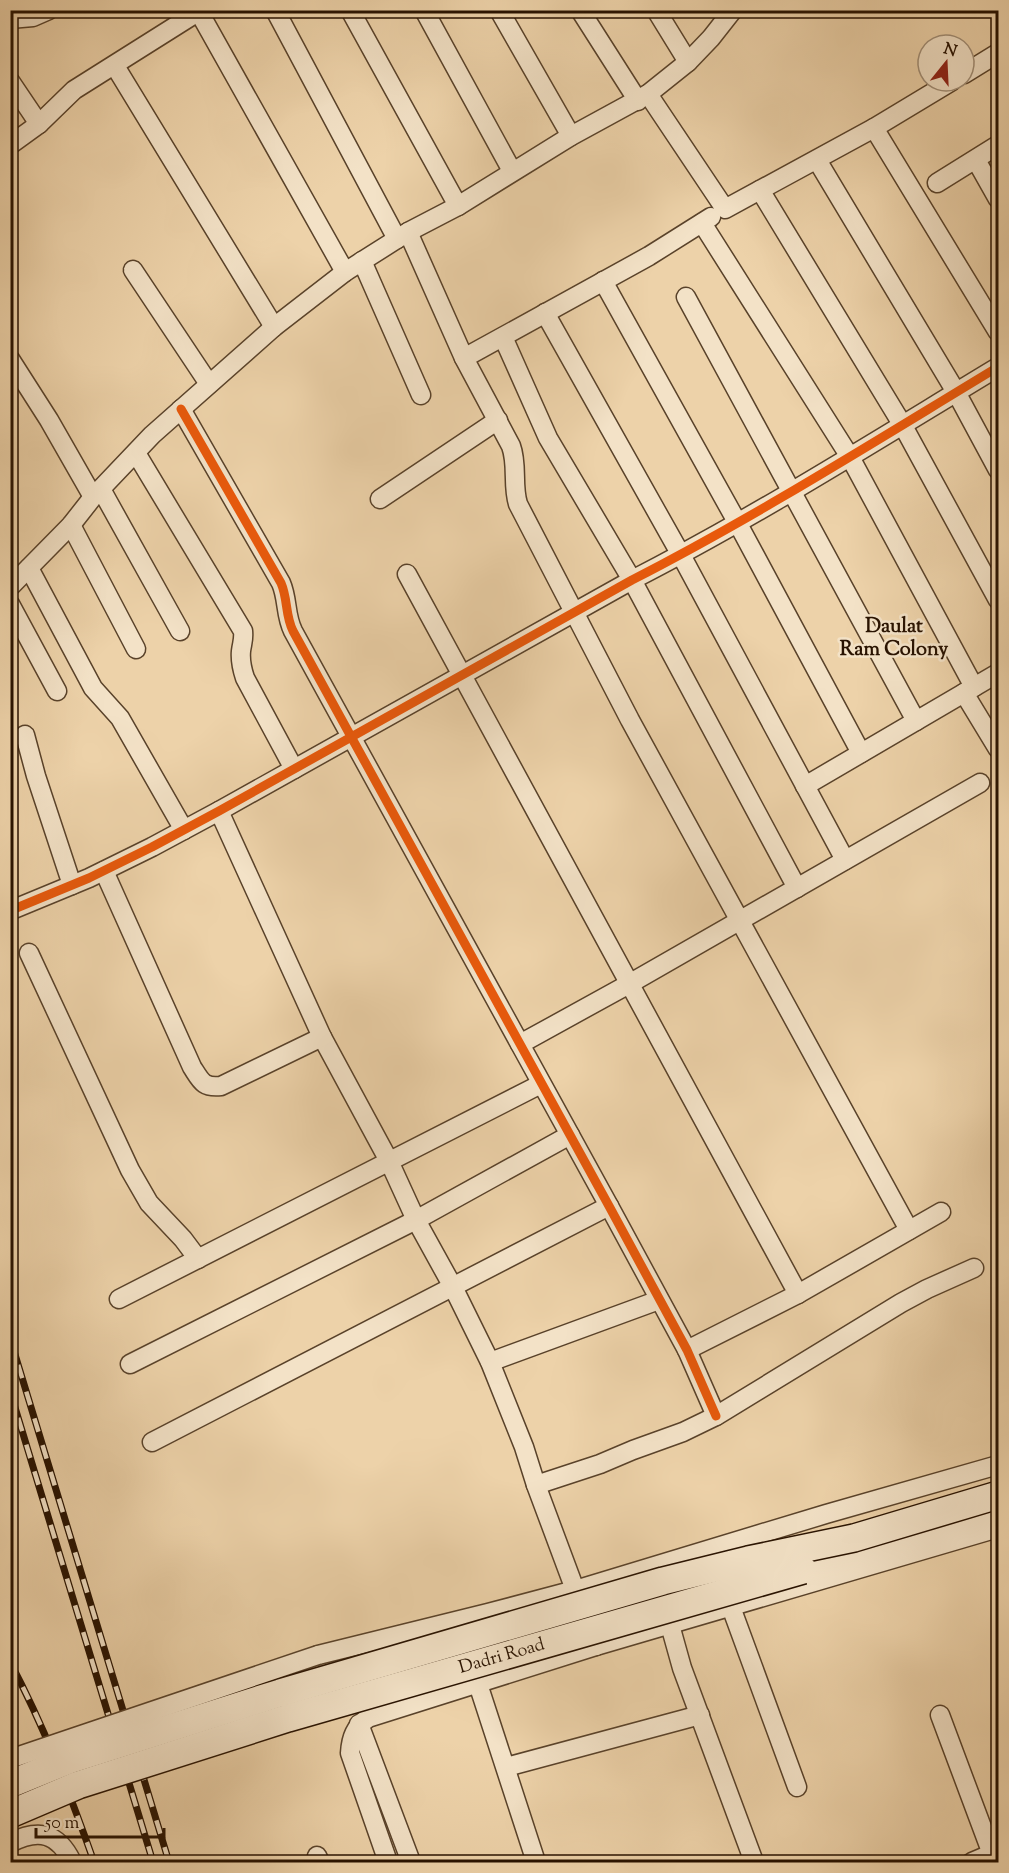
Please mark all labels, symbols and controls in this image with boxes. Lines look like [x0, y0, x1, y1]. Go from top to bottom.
north arrow [916, 33, 976, 93]
text: N [940, 38, 960, 64]
district label: Daulat Ram Colony [840, 613, 948, 665]
street label: Dadri Road [456, 1632, 548, 1682]
scale bar [36, 1801, 164, 1839]
text: 50 m [44, 1811, 80, 1837]

